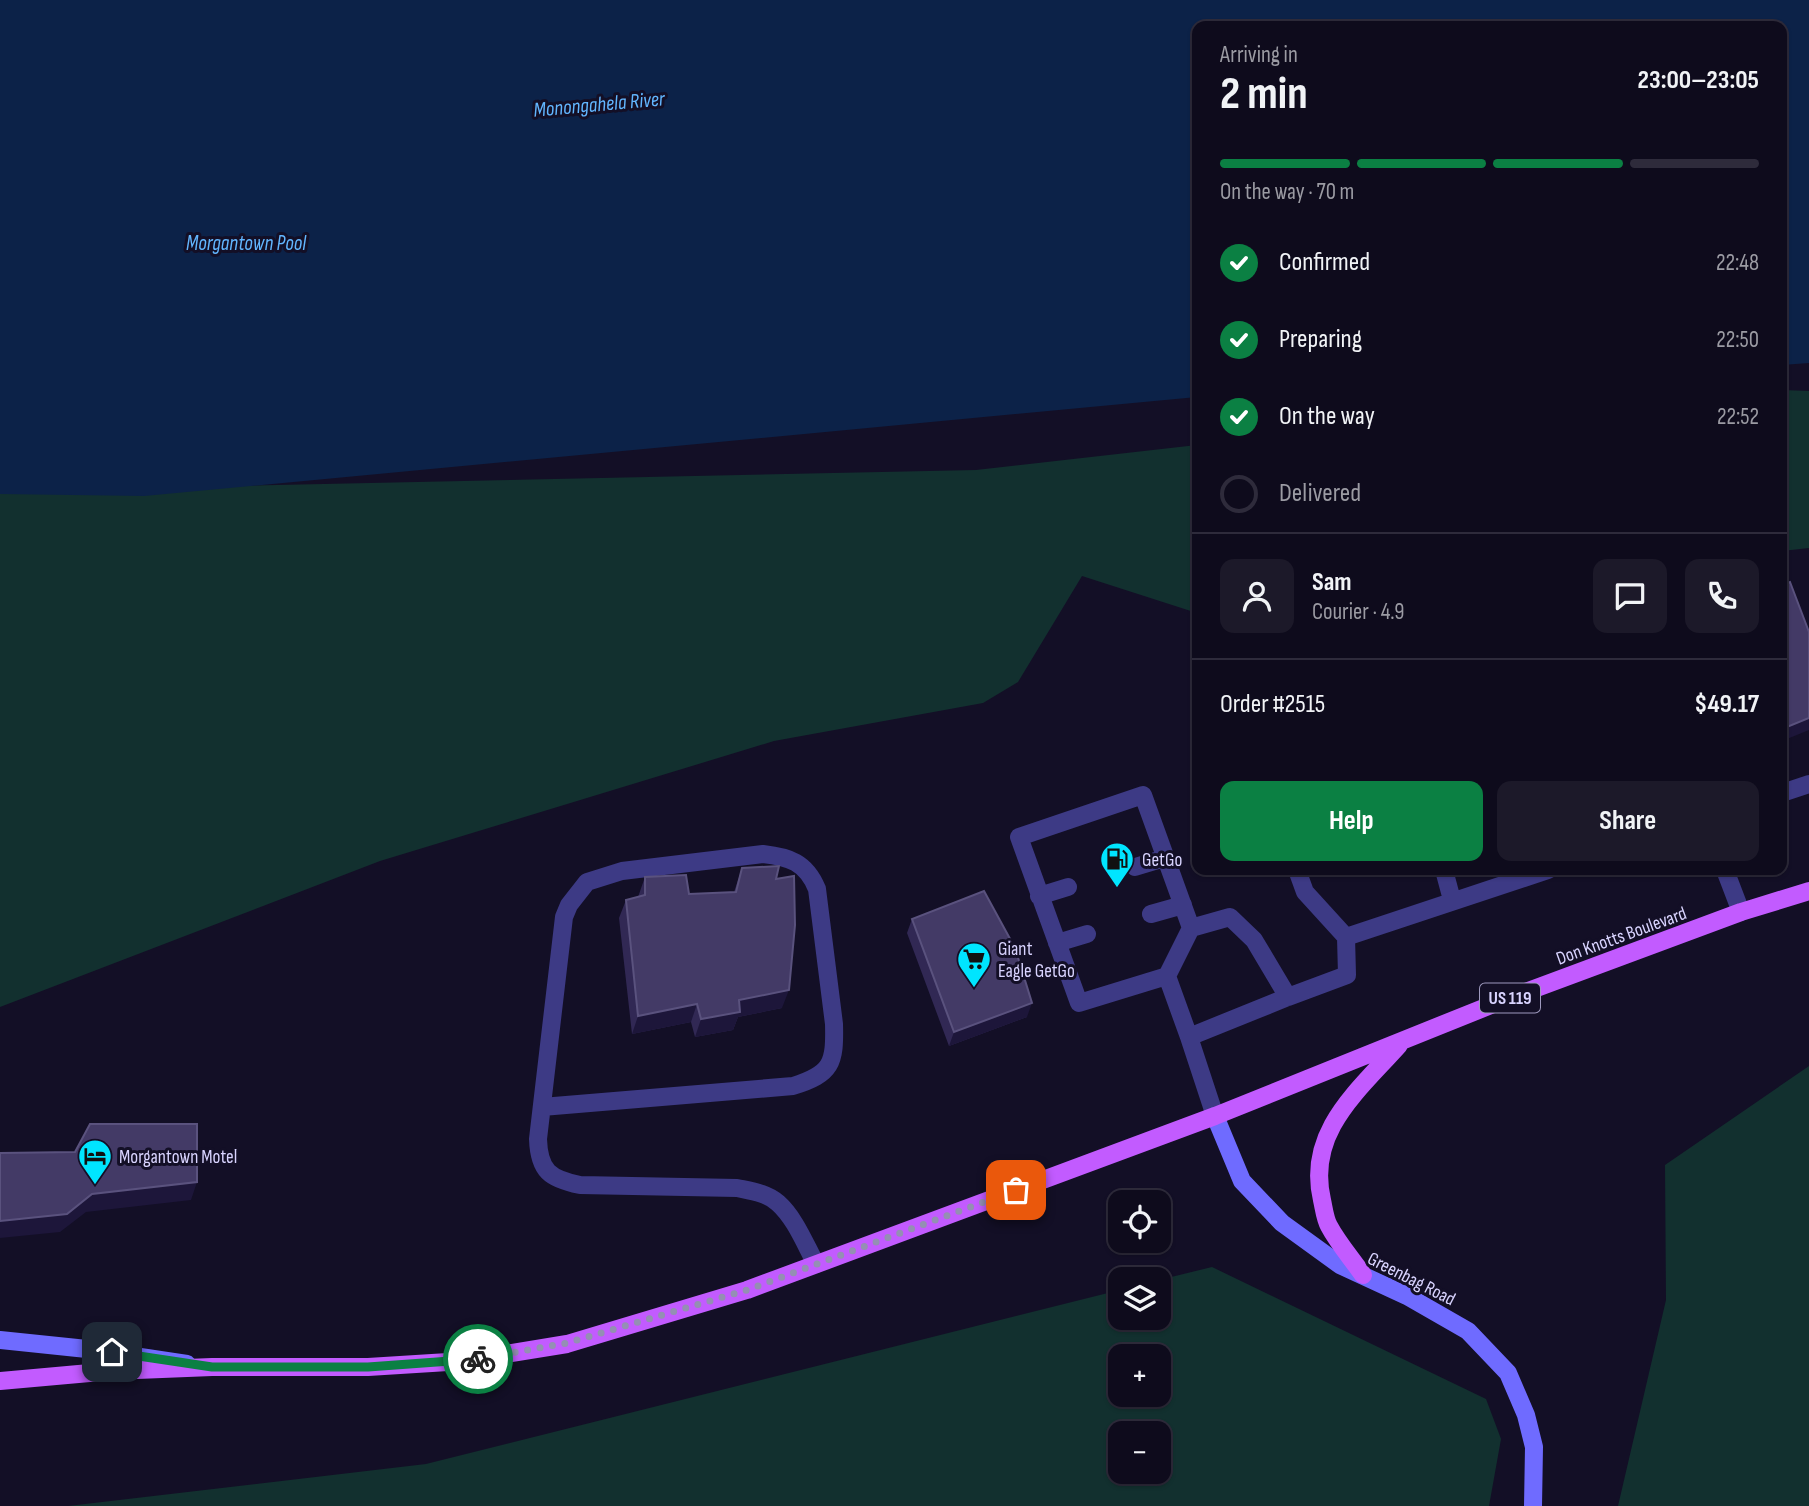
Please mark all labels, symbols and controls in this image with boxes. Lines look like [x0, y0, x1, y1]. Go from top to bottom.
text: Arriving in [1220, 41, 1298, 69]
text: 23:00–23:05 [1638, 65, 1759, 96]
text: 2 min [1220, 67, 1308, 122]
water label: Monongahela River [532, 86, 667, 123]
text: On the way · 70 m [1220, 178, 1354, 206]
water label: Morgantown Pool [186, 231, 307, 256]
icon: check [1220, 244, 1258, 282]
text: Confirmed [1279, 247, 1370, 278]
text: 22:48 [1716, 249, 1759, 277]
icon: check [1220, 321, 1258, 359]
text: Preparing [1279, 324, 1362, 355]
text: 22:50 [1716, 326, 1759, 354]
icon: check [1220, 398, 1258, 436]
text: On the way [1279, 401, 1375, 432]
text: 22:52 [1717, 403, 1759, 431]
text: Delivered [1279, 478, 1361, 509]
button: person [1220, 559, 1294, 633]
button: chat [1593, 559, 1667, 633]
button: phone [1685, 559, 1759, 633]
text: Sam [1312, 567, 1352, 598]
text: Courier · 4.9 [1312, 598, 1404, 626]
text: Order #2515 [1220, 689, 1325, 720]
text: $49.17 [1694, 689, 1759, 720]
button: Help [1220, 781, 1483, 861]
button: Share [1497, 781, 1759, 861]
fuel station icon: GetGo [1098, 840, 1136, 889]
place label: GetGo [1142, 849, 1182, 872]
street label: Don Knotts Boulevard [1553, 902, 1690, 971]
place label: Giant Eagle GetGo [998, 938, 1075, 983]
supermarket icon: Giant Eagle GetGo [955, 940, 993, 989]
road number: US 119 [1480, 984, 1540, 1013]
hotel icon: Morgantown Motel [76, 1137, 114, 1186]
place label: Morgantown Motel [119, 1146, 237, 1169]
pin [986, 1160, 1046, 1220]
icon: bag [997, 1171, 1035, 1209]
map controls [1108, 1190, 1171, 1484]
button: locate [1108, 1190, 1171, 1253]
street label: Greenbag Road [1364, 1247, 1459, 1311]
button: layers [1108, 1267, 1171, 1330]
pin [82, 1322, 142, 1382]
courier [443, 1324, 513, 1394]
icon: home [93, 1333, 131, 1371]
icon: bike [459, 1340, 497, 1378]
button: + [1108, 1344, 1171, 1407]
button: − [1108, 1421, 1171, 1484]

